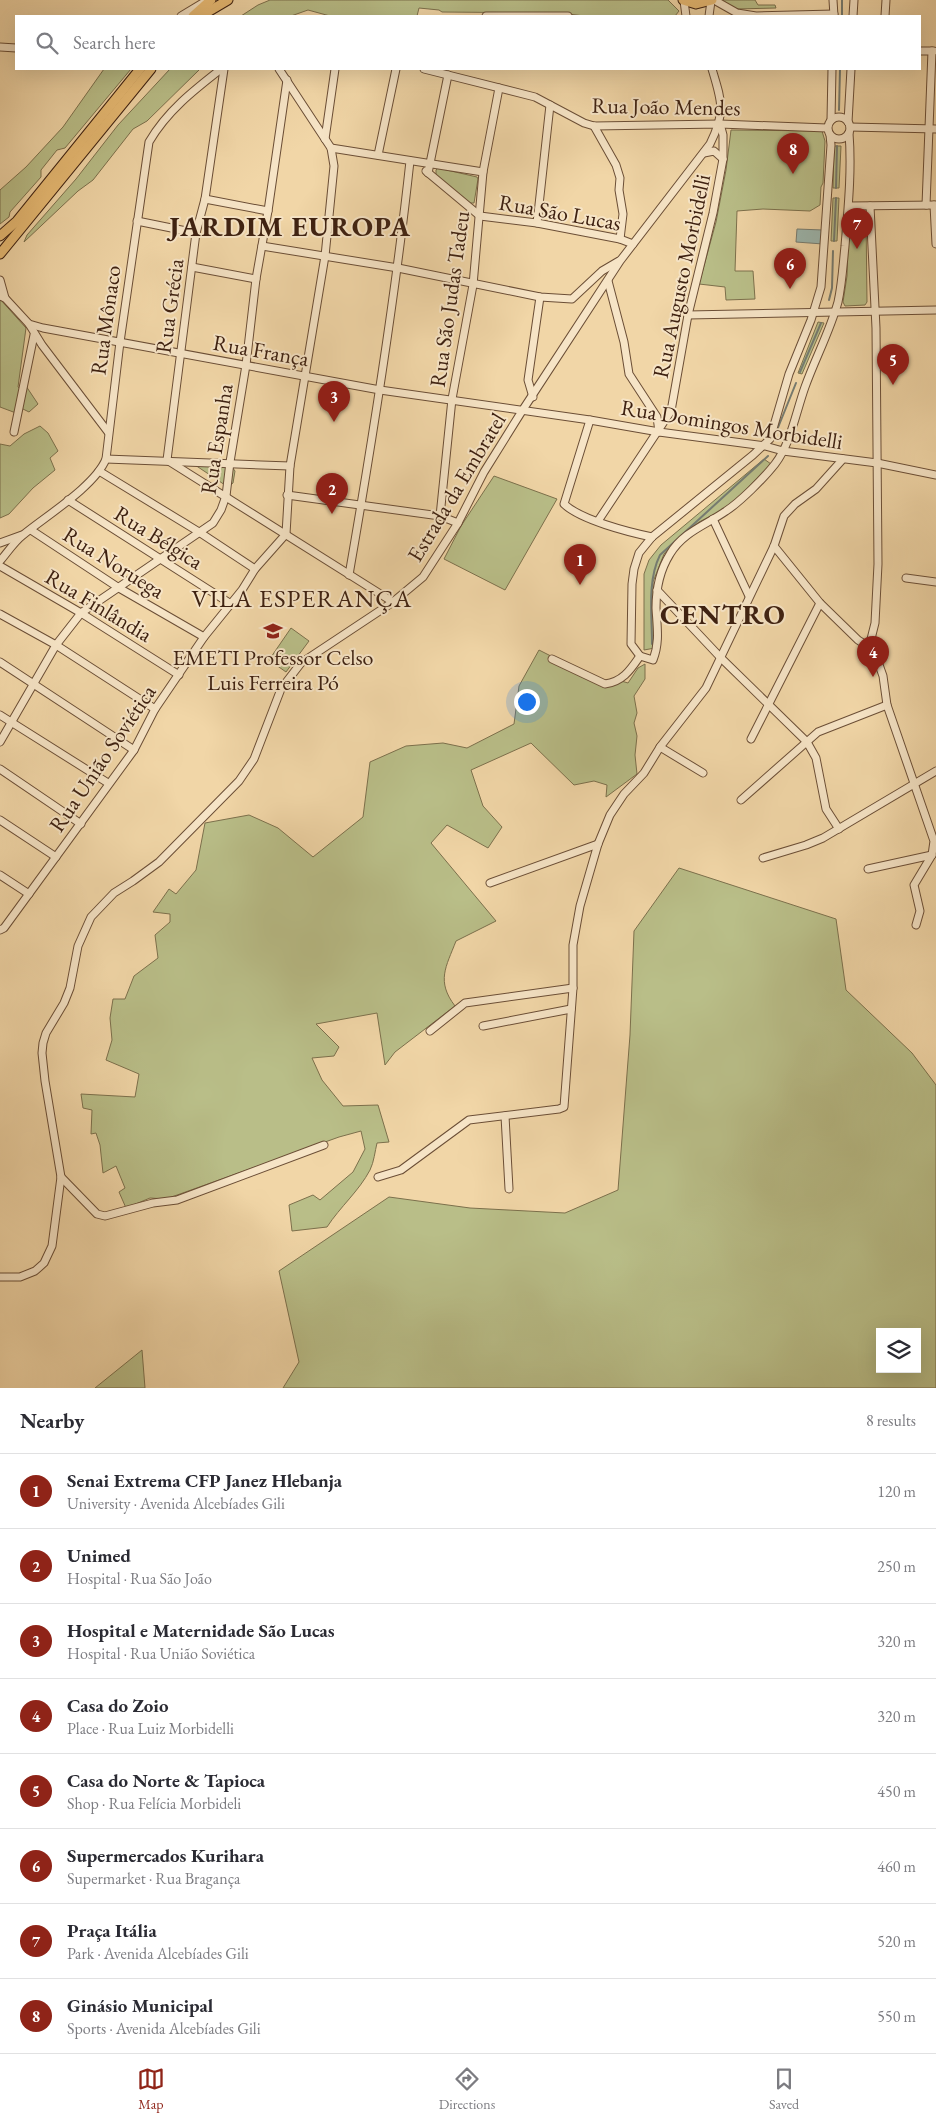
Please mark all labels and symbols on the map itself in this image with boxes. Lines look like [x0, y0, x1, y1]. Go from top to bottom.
street label: Rua João Mendes [591, 91, 741, 122]
pin: 8 [777, 133, 809, 174]
street label: Rua Augusto Morbidelli [646, 171, 717, 381]
street label: Rua São Lucas [496, 187, 623, 238]
district label: JARDIM EUROPA [166, 208, 411, 244]
pin: 7 [841, 208, 873, 249]
street label: Rua São Judas Tadeu [423, 209, 476, 389]
pin: 6 [774, 248, 806, 289]
street label: Rua Grécia [149, 257, 191, 355]
street label: Rua Mônaco [83, 263, 128, 377]
street label: Rua França [211, 328, 311, 373]
pin: 5 [877, 344, 909, 385]
pin: 3 [318, 381, 350, 422]
street label: Rua Espanha [193, 382, 240, 496]
street label: Rua Domingos Morbidelli [619, 393, 845, 456]
street label: Estrada da Embratel [400, 407, 512, 567]
pin: 2 [316, 473, 348, 514]
street label: Rua Bélgica [109, 499, 209, 576]
street label: Rua Noruega [57, 520, 170, 605]
pin: 1 [564, 544, 596, 585]
street label: Rua Finlândia [40, 562, 158, 649]
district label: VILA ESPERANÇA [192, 582, 412, 614]
district label: CENTRO [660, 596, 786, 632]
school or university icon: EMETI Professor Celso Luis Ferreira Pó [262, 620, 284, 642]
pin: 4 [857, 636, 889, 677]
place label: EMETI Professor Celso Luis Ferreira Pó [173, 643, 374, 697]
street label: Rua União Soviética [42, 679, 163, 838]
your location [514, 689, 540, 715]

